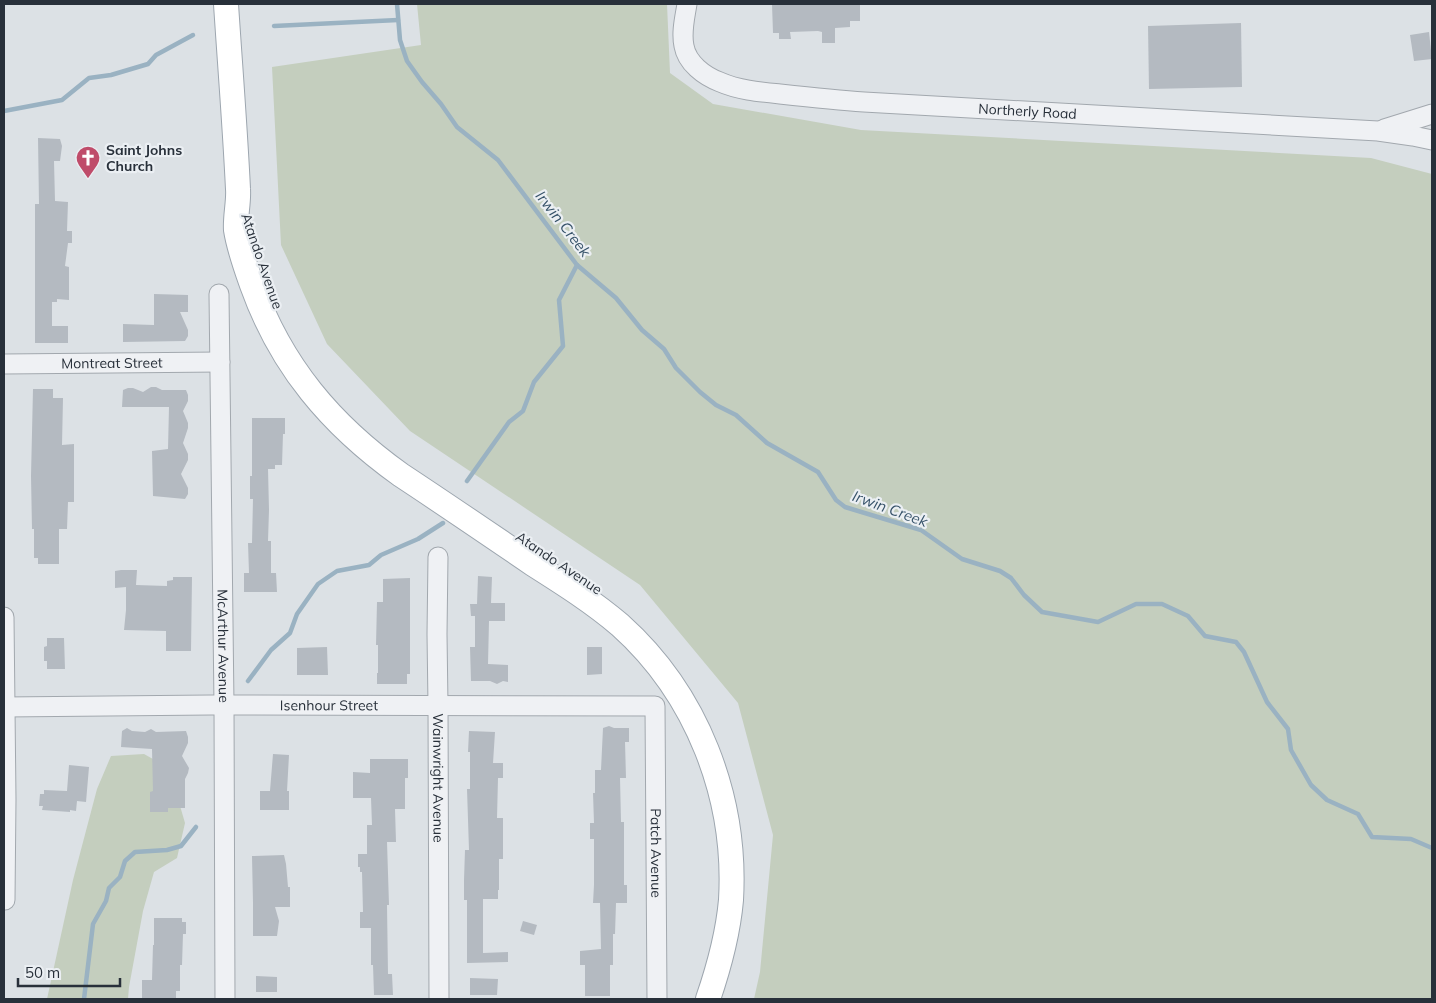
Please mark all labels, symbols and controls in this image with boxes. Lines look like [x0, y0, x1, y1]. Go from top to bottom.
street label: Northerly Road [978, 99, 1077, 123]
place label: Saint Johns Church [106, 141, 182, 175]
church icon: Saint Johns Church [75, 145, 101, 179]
water label: Irwin Creek [532, 187, 596, 262]
street label: Atando Avenue [237, 211, 287, 311]
street label: Montreat Street [61, 354, 163, 372]
water label: Irwin Creek [850, 486, 932, 531]
street label: Atando Avenue [512, 527, 606, 599]
street label: McArthur Avenue [214, 589, 233, 703]
street label: Isenhour Street [280, 696, 378, 714]
street label: Wainwright Avenue [429, 713, 447, 843]
street label: Patch Avenue [647, 808, 665, 898]
scale bar [18, 956, 120, 988]
text: 50 m [25, 963, 60, 982]

